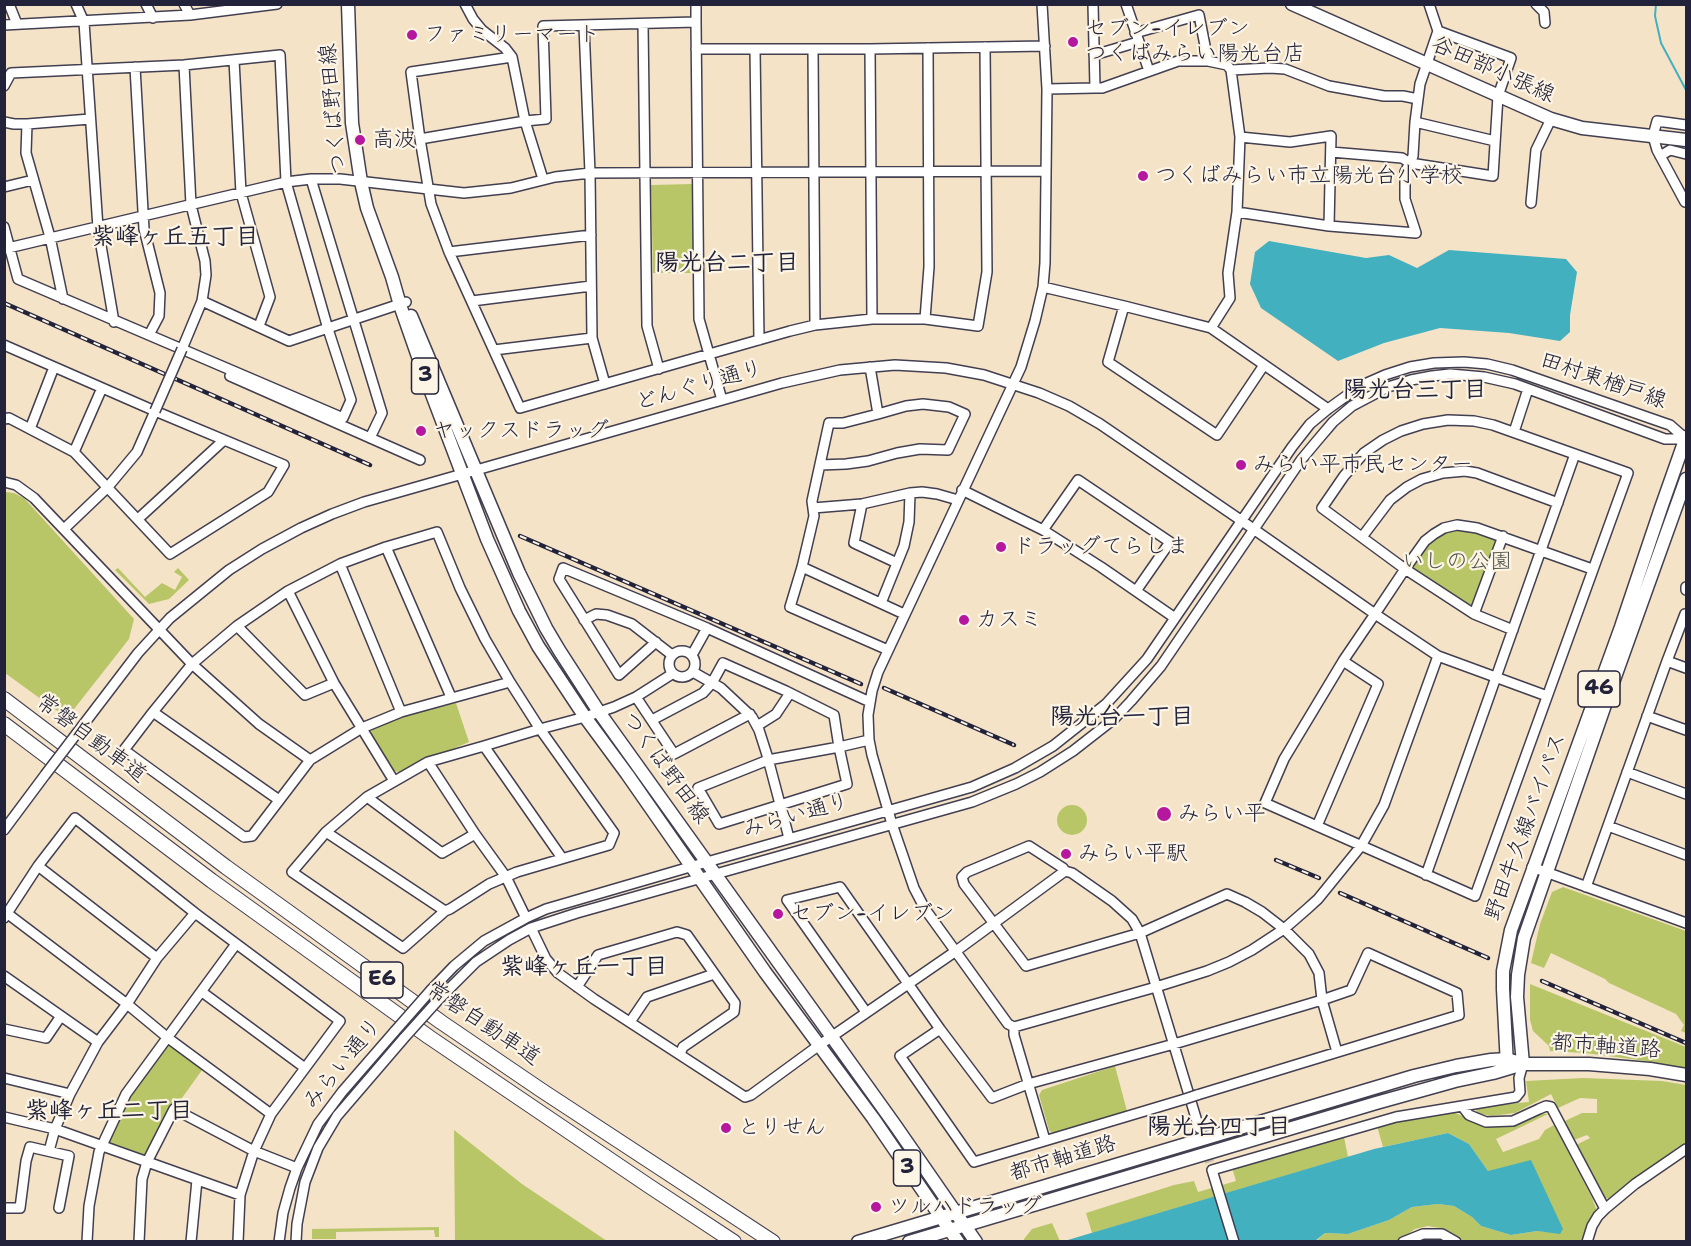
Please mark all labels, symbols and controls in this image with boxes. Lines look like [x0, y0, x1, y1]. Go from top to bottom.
place label: セブン-イレブン つくばみらい陽光台店 [1085, 16, 1305, 68]
place label: ファミリーマート [424, 22, 600, 48]
marker: ファミリーマート [405, 28, 419, 42]
street label: 谷田部小張線 [1427, 31, 1559, 109]
marker: セブン-イレブン つくばみらい陽光台店 [1066, 35, 1080, 49]
street label: つくば野田線 [315, 42, 353, 176]
place label: 高波 [372, 127, 416, 153]
marker: 高波 [353, 133, 367, 147]
place label: つくばみらい市立陽光台小学校 [1155, 163, 1463, 189]
marker: つくばみらい市立陽光台小学校 [1136, 169, 1150, 183]
district label: 紫峰ヶ丘五丁目 [91, 224, 259, 252]
district label: 陽光台二丁目 [655, 250, 799, 278]
street label: 田村東楢戸線 [1536, 347, 1670, 415]
street label: どんぐり通り [632, 355, 766, 417]
road number: 3 [412, 358, 438, 394]
district label: 陽光台三丁目 [1343, 377, 1487, 405]
place label: ヤックスドラッグ [433, 418, 609, 444]
marker: ヤックスドラッグ [414, 424, 428, 438]
place label: みらい平市民センター [1253, 452, 1473, 478]
marker: みらい平市民センター [1234, 458, 1248, 472]
place label: ドラッグてらしま [1013, 534, 1189, 560]
marker: ドラッグてらしま [994, 540, 1008, 554]
park label: いしの公園 [1402, 549, 1512, 575]
place label: カスミ [976, 607, 1042, 633]
marker: カスミ [957, 613, 971, 627]
road number: 46 [1578, 671, 1620, 707]
street label: 常磐自動車道 [30, 689, 152, 789]
district label: 陽光台一丁目 [1050, 704, 1194, 732]
street label: つくば野田線 [616, 707, 714, 829]
street label: 野田牛久線バイパス [1480, 729, 1572, 925]
street label: みらい通り [739, 788, 853, 844]
place label: みらい平 [1178, 801, 1266, 827]
marker: みらい平 [1155, 805, 1173, 823]
place label: みらい平駅 [1078, 841, 1188, 867]
marker: みらい平駅 [1059, 847, 1073, 861]
place label: セブン-イレブン [790, 901, 955, 927]
marker: セブン-イレブン [771, 907, 785, 921]
district label: 紫峰ヶ丘一丁目 [500, 954, 668, 982]
road number: E6 [361, 962, 403, 998]
street label: 常磐自動車道 [421, 976, 545, 1072]
street label: みらい通り [298, 1013, 388, 1115]
street label: 都市軸道路 [1550, 1030, 1662, 1064]
district label: 紫峰ヶ丘二丁目 [25, 1098, 193, 1126]
district label: 陽光台四丁目 [1147, 1114, 1291, 1142]
place label: とりせん [738, 1115, 826, 1141]
marker: とりせん [719, 1121, 733, 1135]
street label: 都市軸道路 [1007, 1130, 1119, 1188]
road number: 3 [894, 1150, 920, 1186]
place label: ツルハドラッグ [888, 1194, 1042, 1220]
marker: ツルハドラッグ [869, 1200, 883, 1214]

